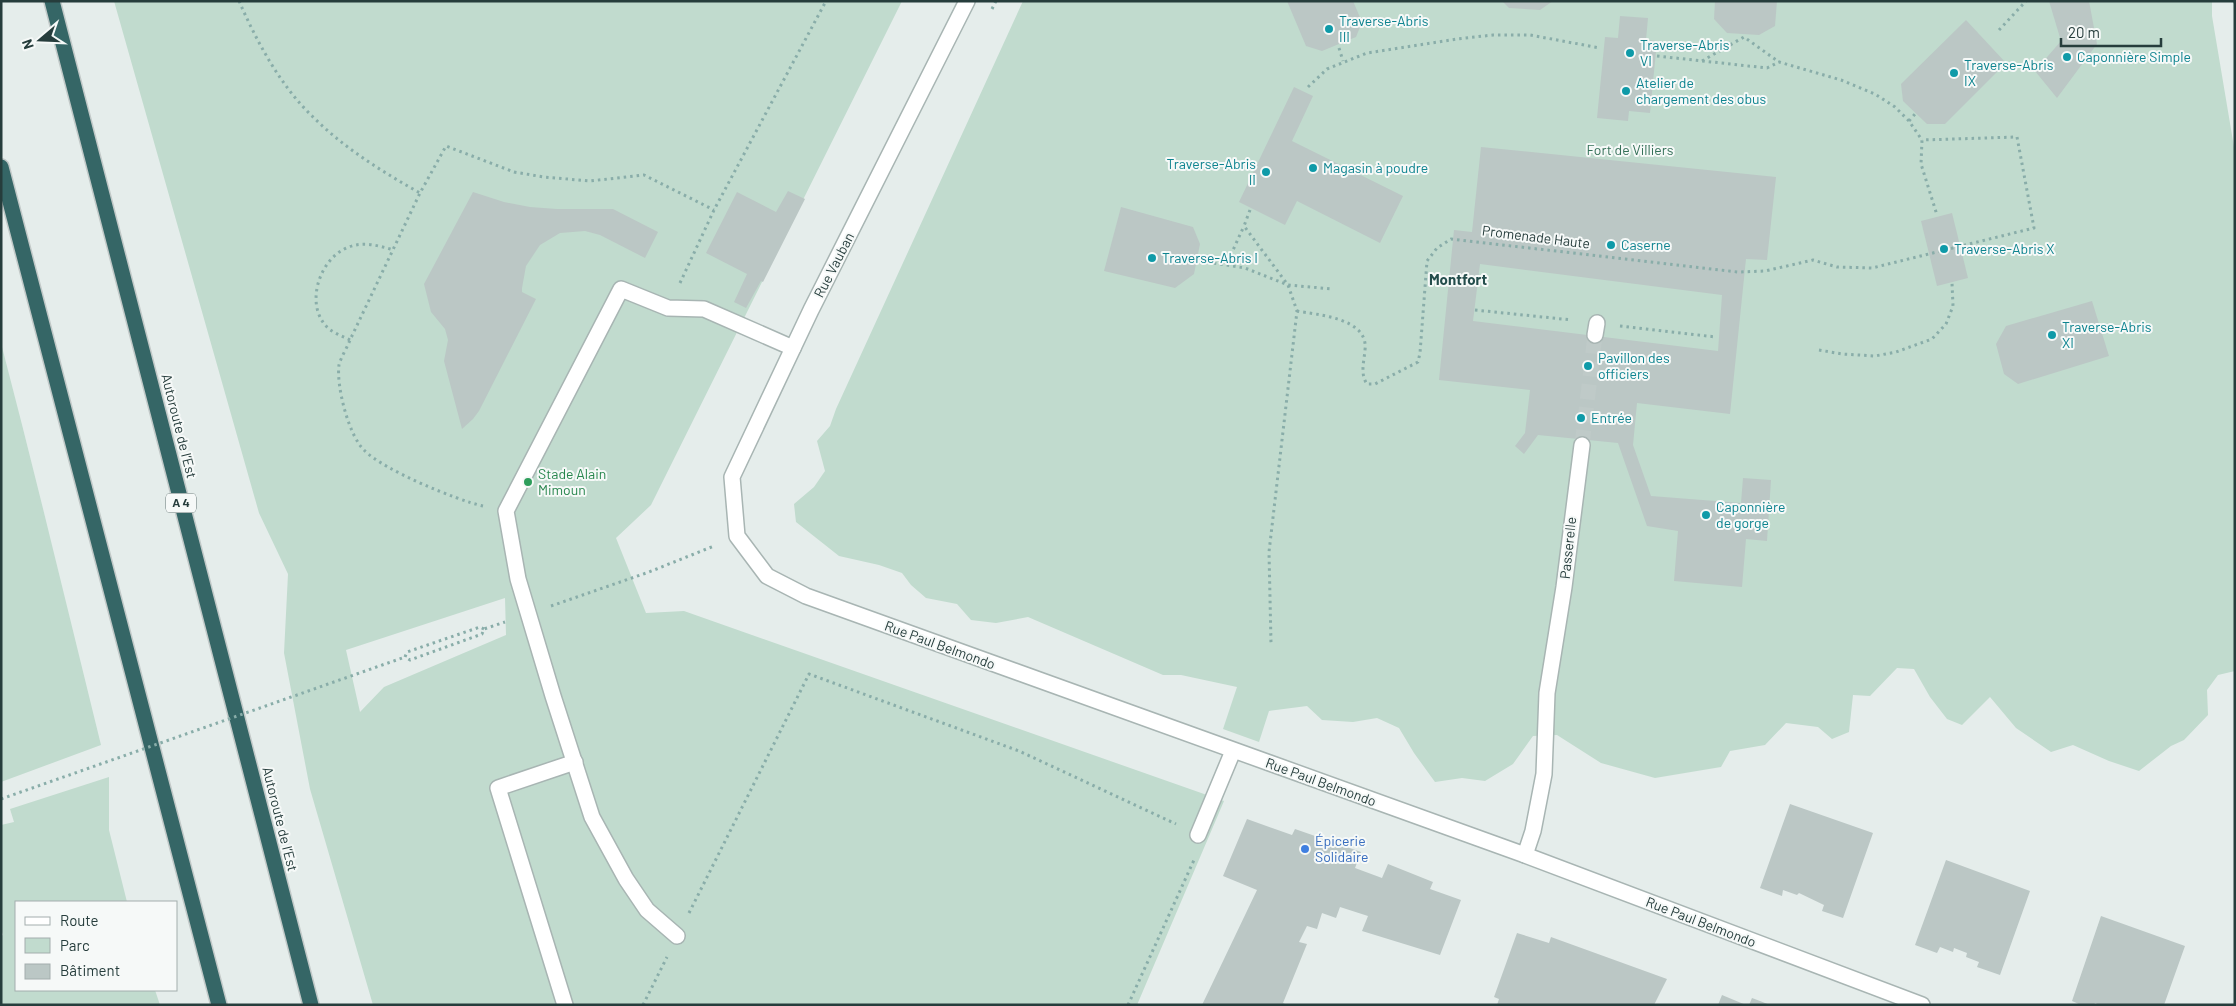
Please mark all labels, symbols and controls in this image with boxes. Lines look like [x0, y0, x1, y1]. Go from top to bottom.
place label: Traverse-Abris III [1339, 12, 1429, 45]
north arrow [15, 15, 65, 65]
scale bar [2061, 15, 2161, 47]
marker: Traverse-Abris III [1323, 23, 1335, 35]
text: 20 m [2068, 23, 2100, 41]
place label: Traverse-Abris VI [1640, 36, 1730, 69]
text: N [18, 37, 37, 52]
marker: Traverse-Abris VI [1624, 47, 1636, 59]
place label: Caponnière Simple [2077, 48, 2191, 65]
marker: Caponnière Simple [2061, 51, 2073, 63]
place label: Traverse-Abris IX [1964, 56, 2054, 89]
marker: Traverse-Abris IX [1948, 67, 1960, 79]
place label: Atelier de chargement des obus [1636, 74, 1767, 107]
marker: Atelier de chargement des obus [1620, 85, 1632, 97]
park label: Fort de Villiers [1586, 141, 1674, 158]
place label: Traverse-Abris II [1166, 155, 1256, 188]
place label: Magasin à poudre [1323, 159, 1428, 176]
marker: Magasin à poudre [1307, 162, 1319, 174]
marker: Traverse-Abris II [1260, 166, 1272, 178]
street label: Promenade Haute [1481, 221, 1591, 252]
street label: Rue Vauban [810, 229, 857, 300]
place label: Caserne [1621, 236, 1671, 253]
marker: Caserne [1605, 239, 1617, 251]
place label: Traverse-Abris X [1954, 240, 2055, 257]
marker: Traverse-Abris X [1938, 243, 1950, 255]
place label: Traverse-Abris I [1162, 249, 1258, 266]
marker: Traverse-Abris I [1146, 252, 1158, 264]
district label: Montfort [1429, 270, 1487, 288]
place label: Traverse-Abris XI [2062, 318, 2152, 351]
marker: Traverse-Abris XI [2046, 329, 2058, 341]
place label: Pavillon des officiers [1598, 349, 1670, 382]
marker: Pavillon des officiers [1582, 360, 1594, 372]
street label: Autoroute de l’Est [158, 372, 201, 480]
place label: Entrée [1591, 409, 1632, 426]
marker: Entrée [1575, 412, 1587, 424]
place label: Stade Alain Mimoun [538, 465, 606, 498]
marker: Stade Alain Mimoun [522, 476, 534, 488]
road number: A 4 [166, 493, 196, 512]
place label: Caponnière de gorge [1716, 498, 1785, 531]
marker: Caponnière de gorge [1700, 509, 1712, 521]
street label: Passerelle [1556, 516, 1579, 580]
street label: Rue Paul Belmondo [882, 617, 998, 672]
street label: Rue Paul Belmondo [1263, 754, 1379, 809]
street label: Autoroute de l’Est [259, 765, 302, 873]
place label: Épicerie Solidaire [1315, 832, 1368, 865]
marker: Épicerie Solidaire [1299, 843, 1311, 855]
street label: Rue Paul Belmondo [1644, 893, 1759, 950]
legend [15, 901, 178, 991]
text: Route [60, 911, 99, 929]
text: Parc [60, 936, 90, 954]
text: Bâtiment [60, 961, 120, 979]

